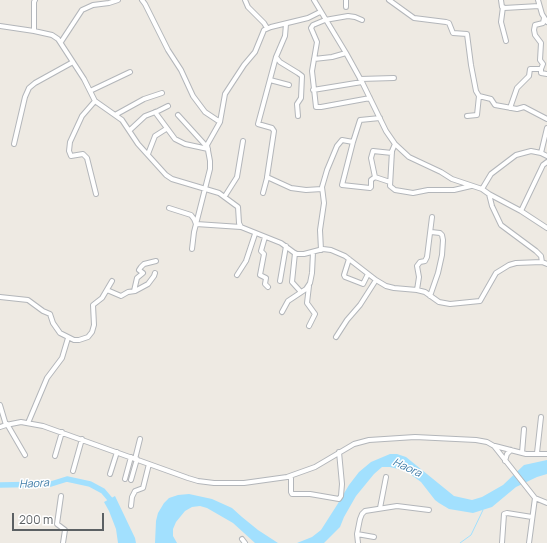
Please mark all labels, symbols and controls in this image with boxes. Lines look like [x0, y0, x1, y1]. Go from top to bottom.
water label: Haora [391, 456, 423, 480]
water label: Haora [19, 477, 49, 491]
scale bar [14, 505, 106, 531]
text: 200 m [19, 511, 53, 528]

